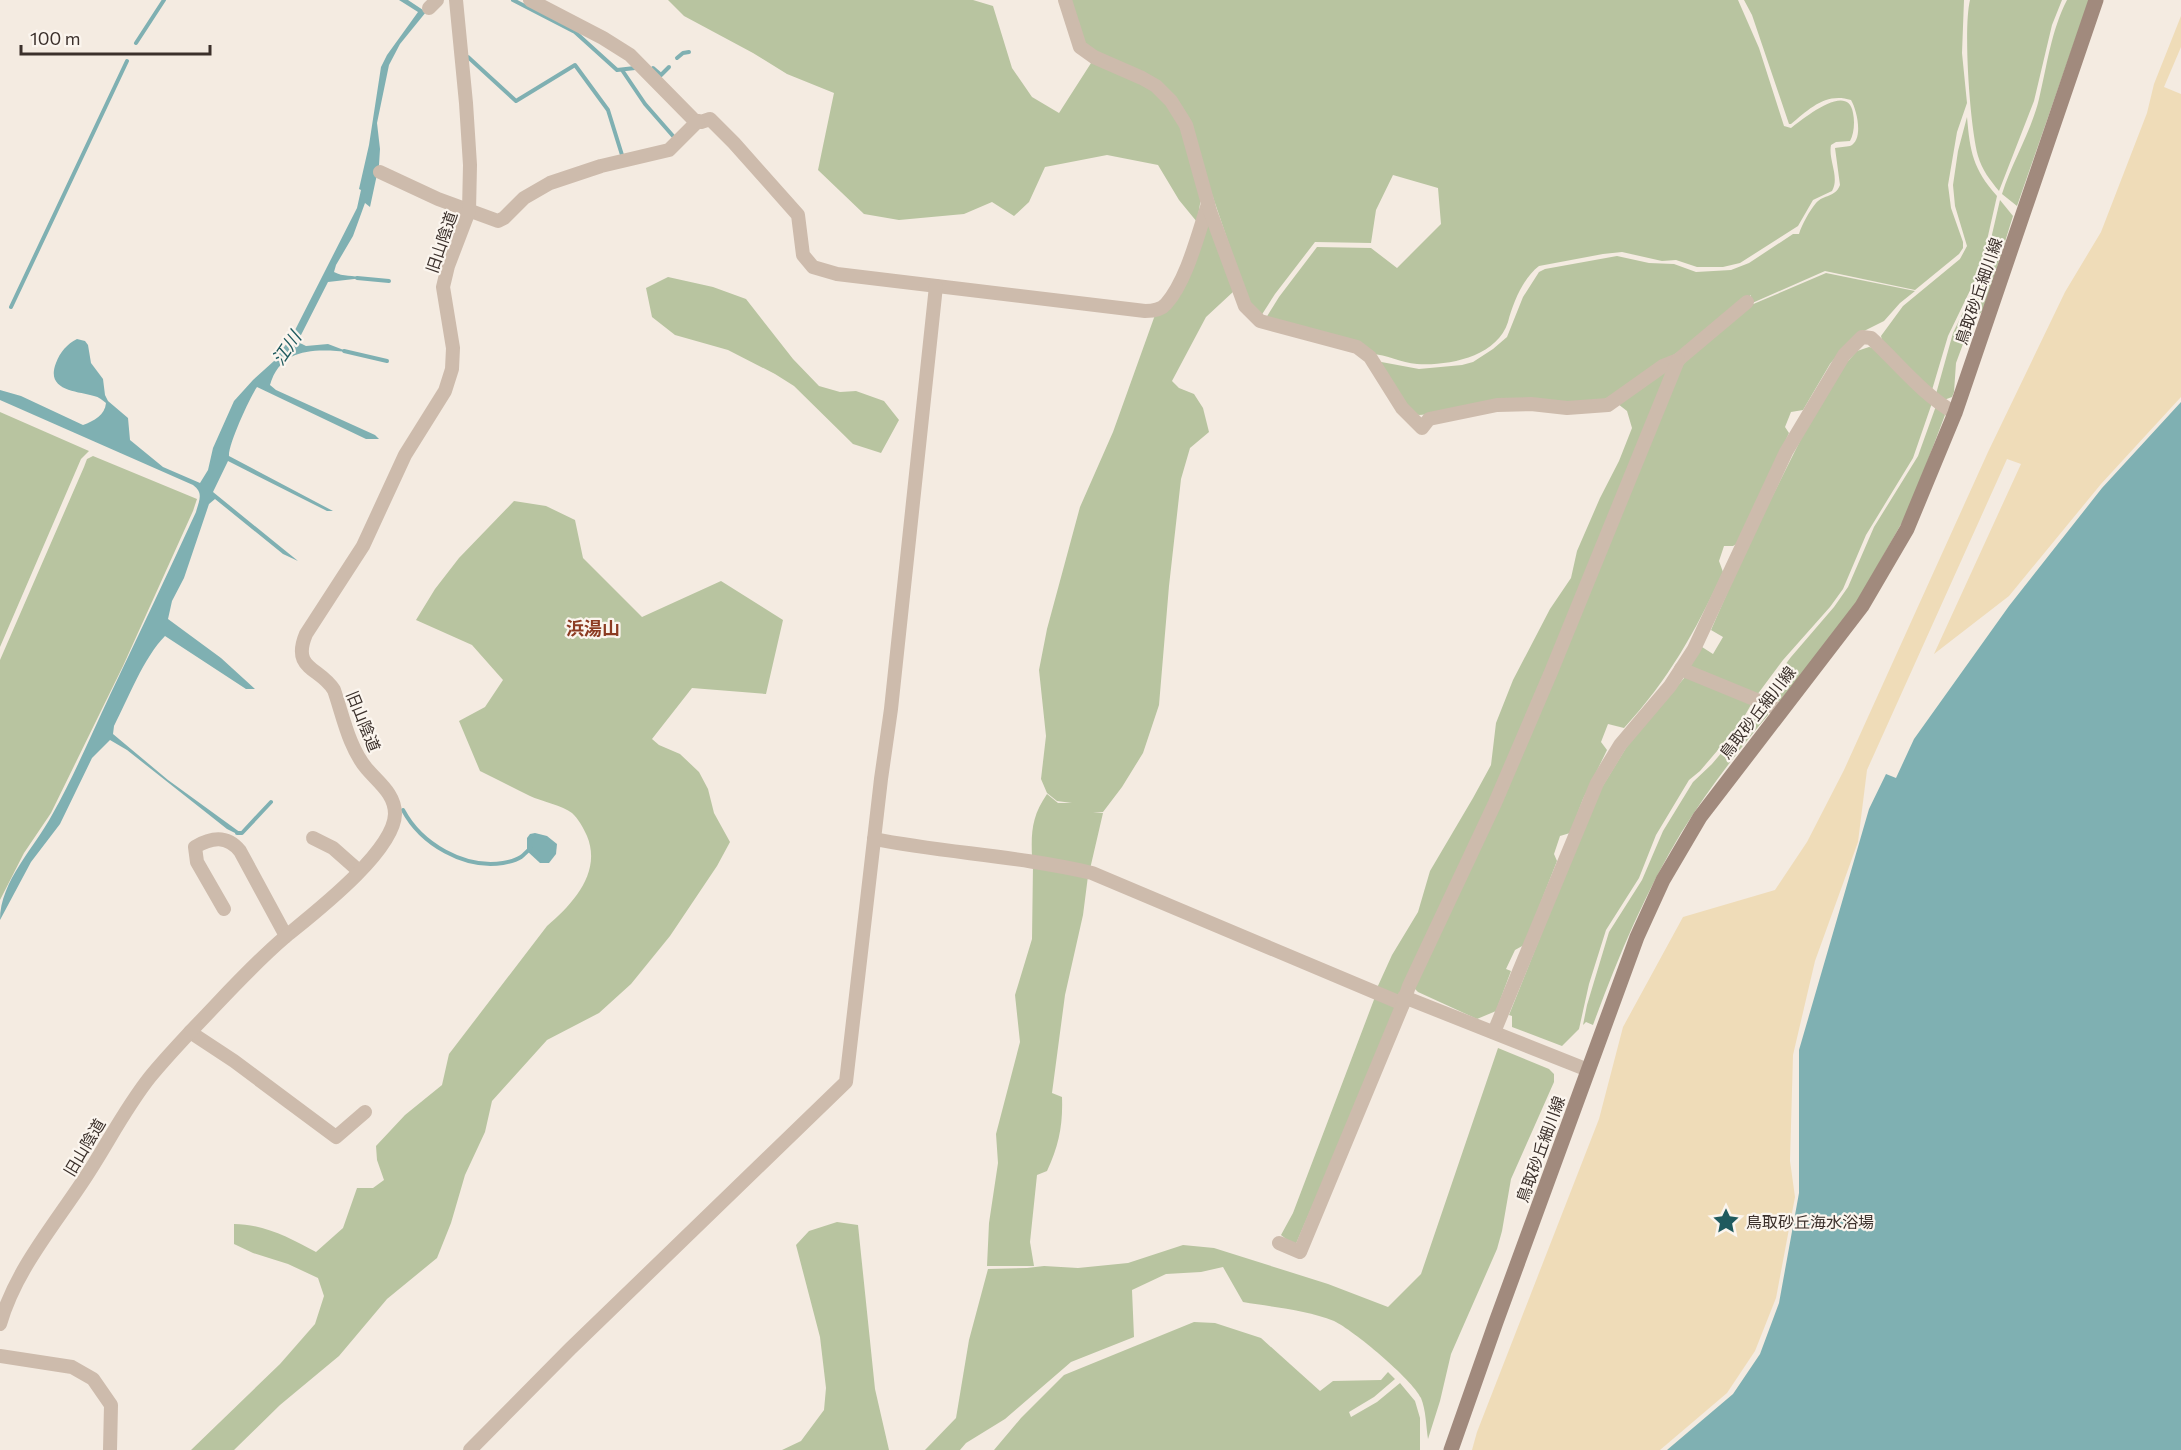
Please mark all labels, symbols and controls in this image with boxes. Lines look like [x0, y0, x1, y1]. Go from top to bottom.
scale bar [21, 18, 210, 56]
text: 100 m [30, 27, 80, 49]
street label: 旧山陰道 [422, 209, 460, 275]
street label: 鳥取砂丘細川線 [1951, 235, 2005, 347]
water label: 江川 [267, 325, 306, 369]
district label: 浜湯山 [566, 617, 620, 639]
street label: 鳥取砂丘細川線 [1715, 662, 1799, 762]
street label: 旧山陰道 [343, 688, 385, 754]
street label: 鳥取砂丘細川線 [1512, 1093, 1568, 1205]
street label: 旧山陰道 [59, 1115, 109, 1179]
place icon: 鳥取砂丘海水浴場 [1711, 1206, 1741, 1236]
place label: 鳥取砂丘海水浴場 [1746, 1212, 1874, 1231]

